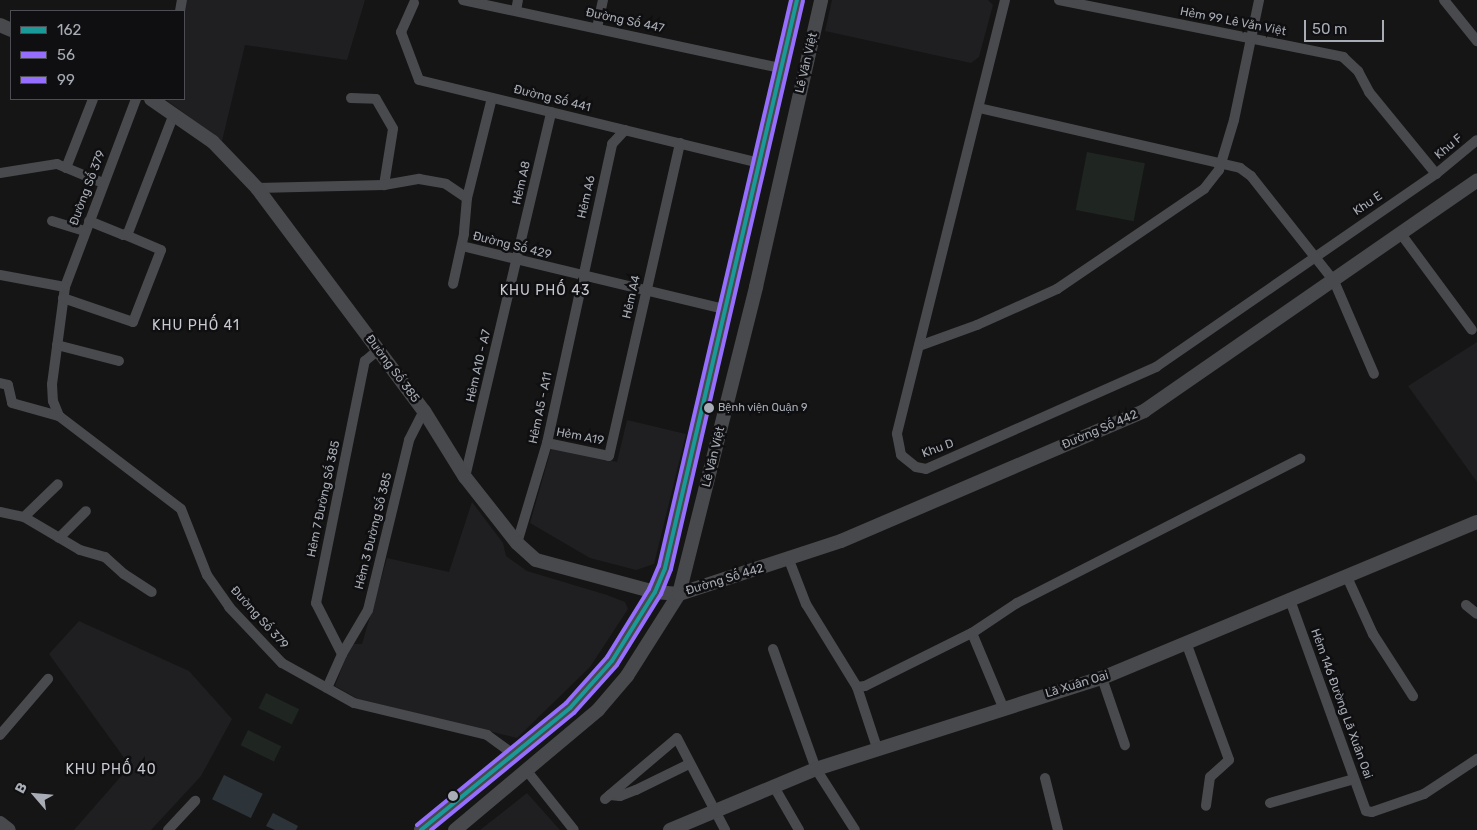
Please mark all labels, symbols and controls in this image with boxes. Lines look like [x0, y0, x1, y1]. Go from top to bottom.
street label: Hẻm 99 Lê Văn Việt [1178, 5, 1288, 39]
street label: Đường Số 447 [584, 6, 666, 36]
legend [10, 10, 185, 100]
scale bar [1307, 10, 1387, 42]
text: 50 m [1312, 20, 1347, 38]
text: 162 [57, 21, 81, 39]
street label: Lê Văn Việt [793, 31, 821, 95]
text: 56 [57, 46, 75, 64]
text: 99 [57, 71, 75, 89]
street label: Đường Số 441 [512, 82, 592, 116]
street label: Khu F [1432, 131, 1466, 163]
street label: Đường Số 379 [67, 148, 109, 228]
street label: Hẻm A8 [510, 160, 534, 206]
street label: Hẻm A6 [575, 174, 599, 220]
street label: Khu E [1351, 189, 1385, 219]
street label: Đường Số 429 [471, 229, 553, 263]
street label: Hẻm A4 [620, 274, 644, 320]
district label: KHU PHỐ 43 [498, 283, 592, 299]
district label: KHU PHỐ 41 [151, 318, 241, 334]
street label: Hẻm A10 - A7 [464, 328, 494, 404]
street label: Đường Số 385 [362, 332, 422, 406]
street label: Hẻm A5 - A11 [526, 371, 556, 445]
place label: Bệnh viện Quận 9 [718, 401, 808, 415]
marker: Bệnh viện Quận 9 [704, 403, 714, 413]
street label: Đường Số 442 [1060, 408, 1140, 452]
street label: Hẻm A19 [555, 425, 605, 449]
street label: Lê Văn Việt [699, 425, 729, 489]
street label: Khu D [920, 437, 956, 461]
street label: Hẻm 7 Đường Số 385 [305, 439, 343, 559]
street label: Hẻm 3 Đường Số 385 [353, 471, 395, 591]
street label: Đường Số 442 [684, 561, 766, 599]
street label: Đường Số 379 [227, 584, 291, 652]
street label: Hẻm 146 Đường Lã Xuân Oai [1307, 627, 1375, 781]
street label: Lã Xuân Oai [1044, 669, 1110, 701]
district label: KHU PHỐ 40 [64, 762, 158, 778]
north arrow [10, 770, 60, 820]
text: B [11, 780, 31, 796]
unlabelled marker [448, 791, 458, 801]

